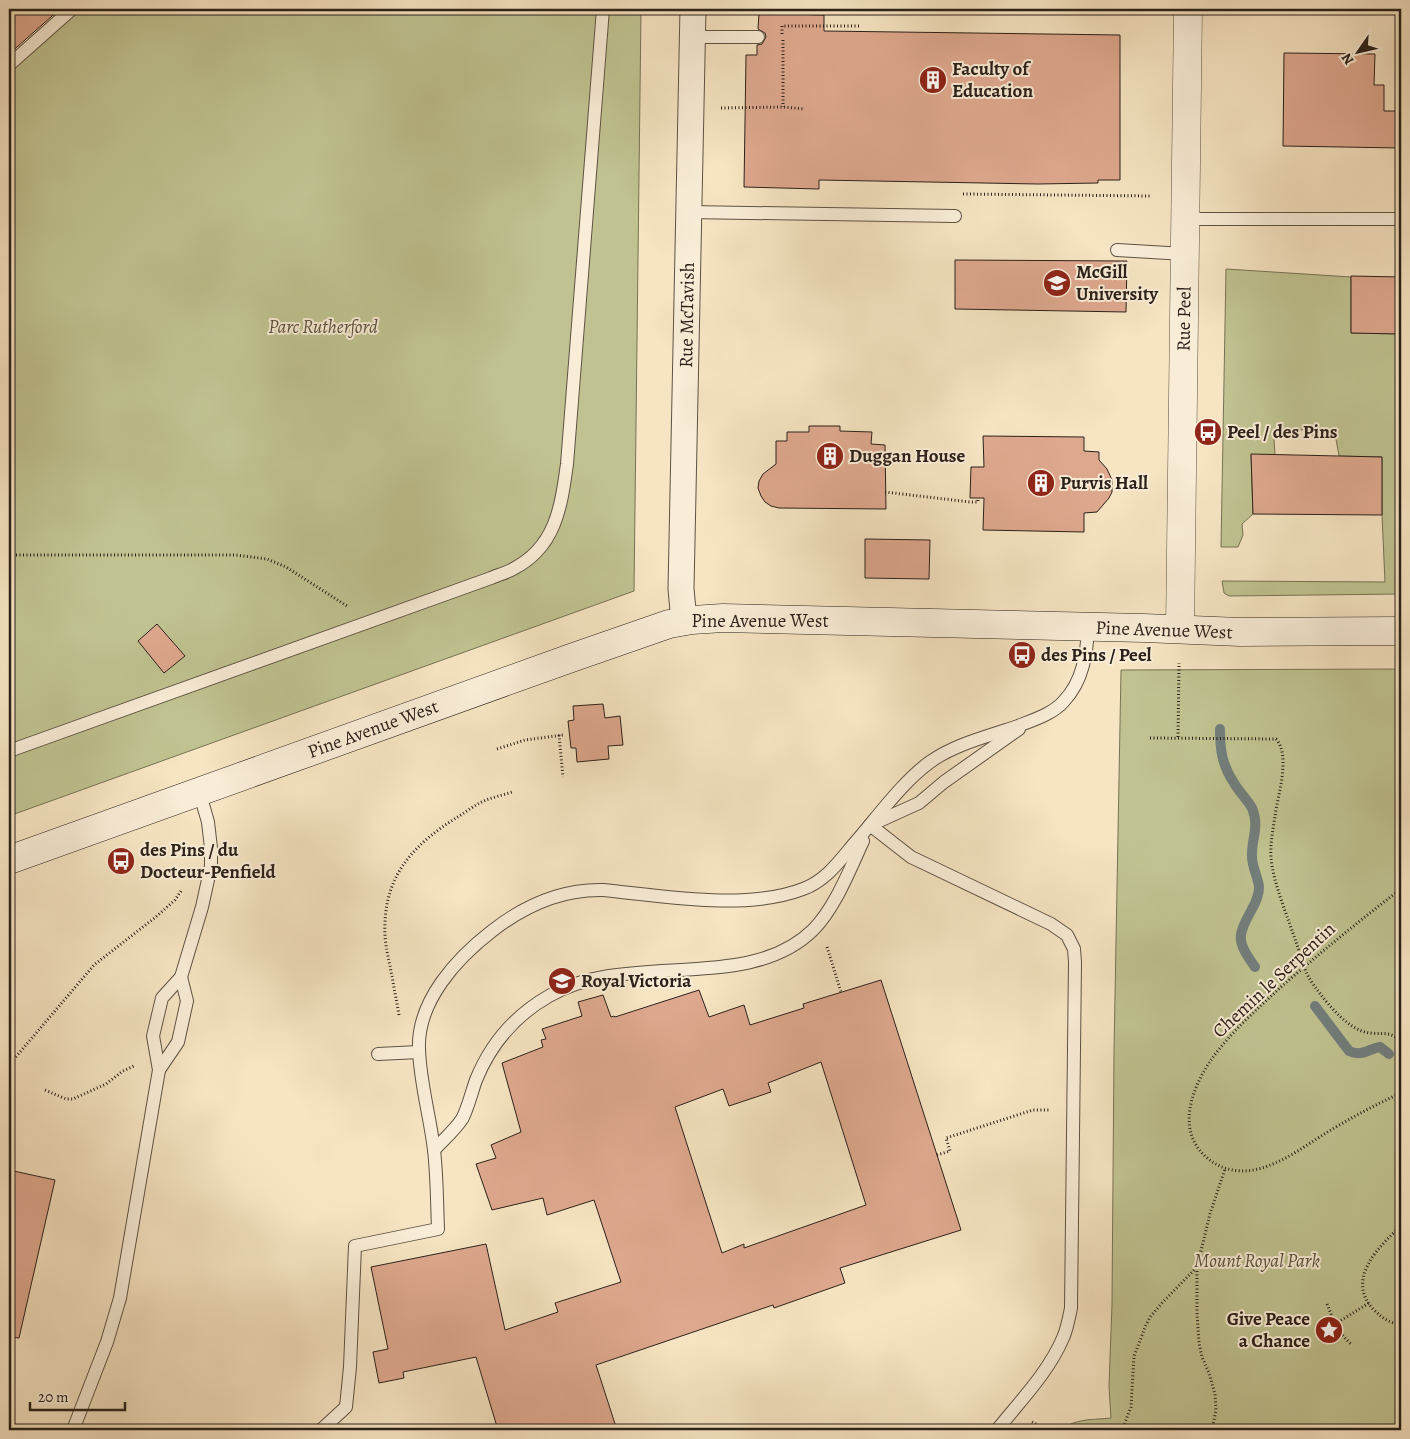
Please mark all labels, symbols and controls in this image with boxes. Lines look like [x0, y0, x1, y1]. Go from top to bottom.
north arrow [1332, 28, 1382, 78]
text: N [1337, 49, 1358, 69]
place label: Faculty of Education [952, 56, 1033, 104]
building icon: Faculty of Education [918, 65, 948, 95]
place label: McGill University [1076, 259, 1159, 307]
street label: Rue McTavish [673, 262, 701, 368]
school or university icon: McGill University [1042, 268, 1072, 298]
street label: Rue Peel [1170, 286, 1198, 352]
park label: Parc Rutherford [268, 314, 378, 340]
bus stop icon: Peel / des Pins [1193, 417, 1223, 447]
place label: Peel / des Pins [1227, 419, 1338, 445]
building icon: Duggan House [815, 441, 845, 471]
place label: Duggan House [849, 443, 966, 469]
building icon: Purvis Hall [1026, 468, 1056, 498]
place label: Purvis Hall [1060, 470, 1148, 496]
street label: Pine Avenue West [691, 608, 829, 634]
street label: Pine Avenue West [1095, 615, 1233, 645]
bus stop icon: des Pins / Peel [1007, 640, 1037, 670]
place label: des Pins / Peel [1041, 642, 1152, 668]
street label: Pine Avenue West [304, 693, 442, 765]
place label: des Pins / du Docteur-Penfield [140, 837, 276, 885]
bus stop icon: des Pins / du Docteur-Penfield [106, 846, 136, 876]
street label: Chemin le Serpentin [1207, 916, 1341, 1044]
school or university icon: Royal Victoria [547, 966, 577, 996]
place label: Royal Victoria [581, 968, 692, 994]
park label: Mount Royal Park [1194, 1248, 1320, 1274]
place label: Give Peace a Chance [1227, 1306, 1310, 1354]
place icon: Give Peace a Chance [1314, 1315, 1344, 1345]
scale bar [30, 1379, 125, 1411]
text: 20 m [38, 1387, 69, 1407]

